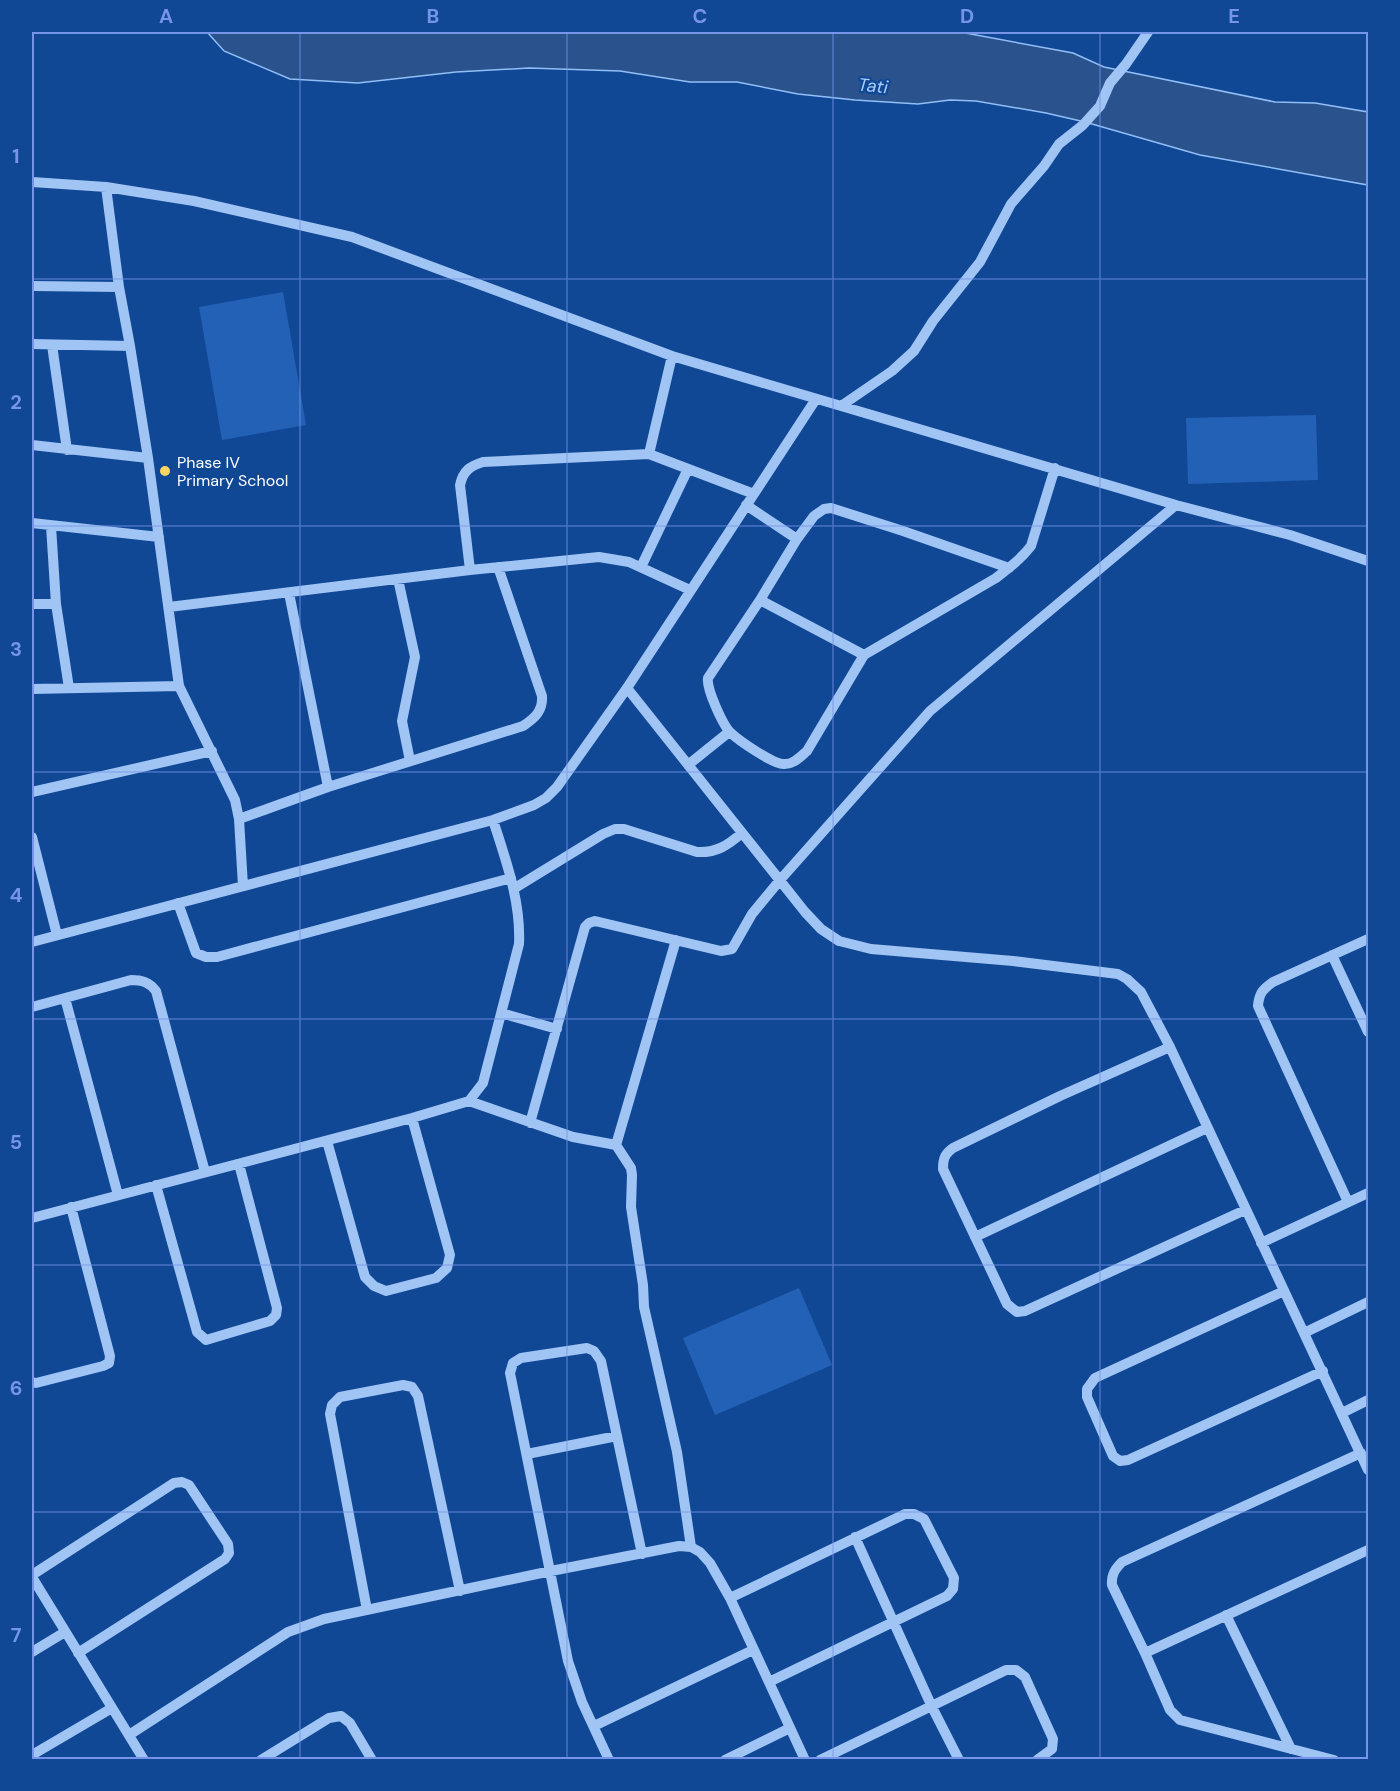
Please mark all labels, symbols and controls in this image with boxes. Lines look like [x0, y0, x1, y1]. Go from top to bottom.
text: A [159, 3, 173, 29]
text: B [427, 3, 439, 29]
text: C [693, 3, 707, 29]
text: D [960, 3, 974, 29]
text: E [1228, 3, 1240, 29]
water label: Tati [857, 72, 890, 100]
text: 1 [12, 143, 20, 169]
text: 2 [10, 389, 22, 415]
place label: Phase IV Primary School [177, 452, 288, 491]
marker: Phase IV Primary School [158, 464, 172, 478]
text: 3 [10, 636, 22, 662]
text: 4 [10, 882, 23, 908]
text: 5 [10, 1129, 22, 1155]
text: 6 [10, 1375, 22, 1401]
text: 7 [11, 1622, 22, 1648]

